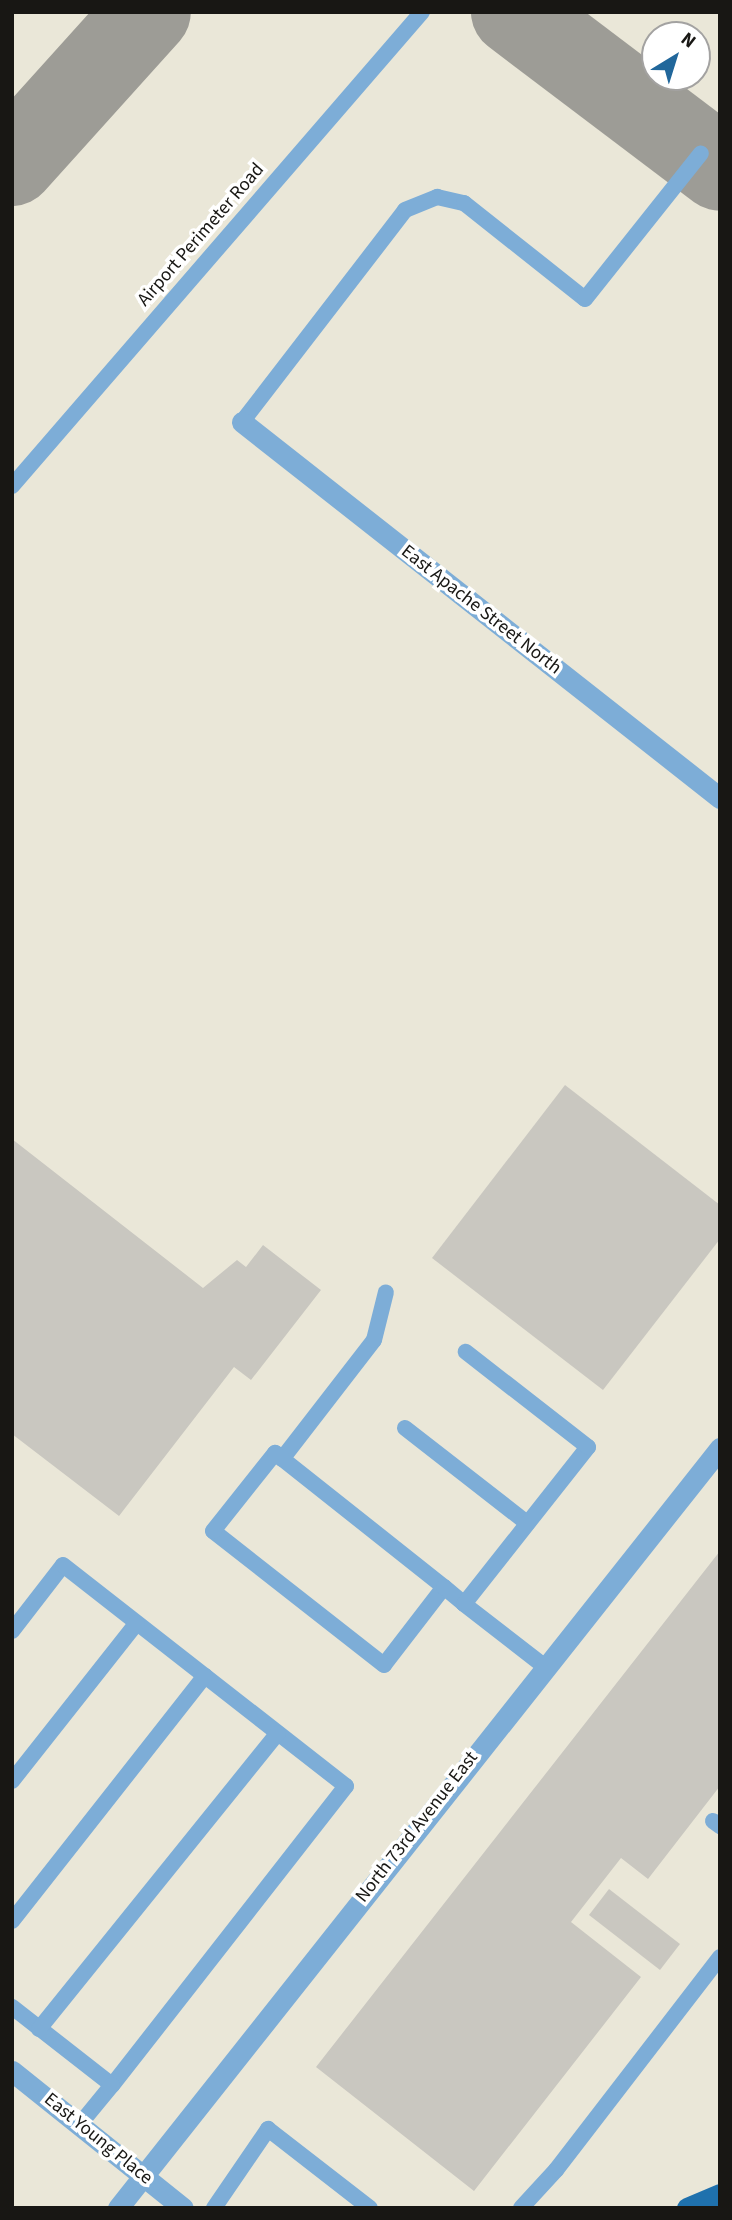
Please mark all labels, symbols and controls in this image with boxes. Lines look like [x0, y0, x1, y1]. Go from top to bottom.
north arrow [641, 21, 711, 91]
text: N [675, 26, 701, 55]
street label: Airport Perimeter Road [133, 159, 269, 311]
street label: East Apache Street North [396, 540, 566, 680]
street label: North 73rd Avenue East [351, 1747, 483, 1907]
street label: East Young Place [39, 2088, 157, 2190]

